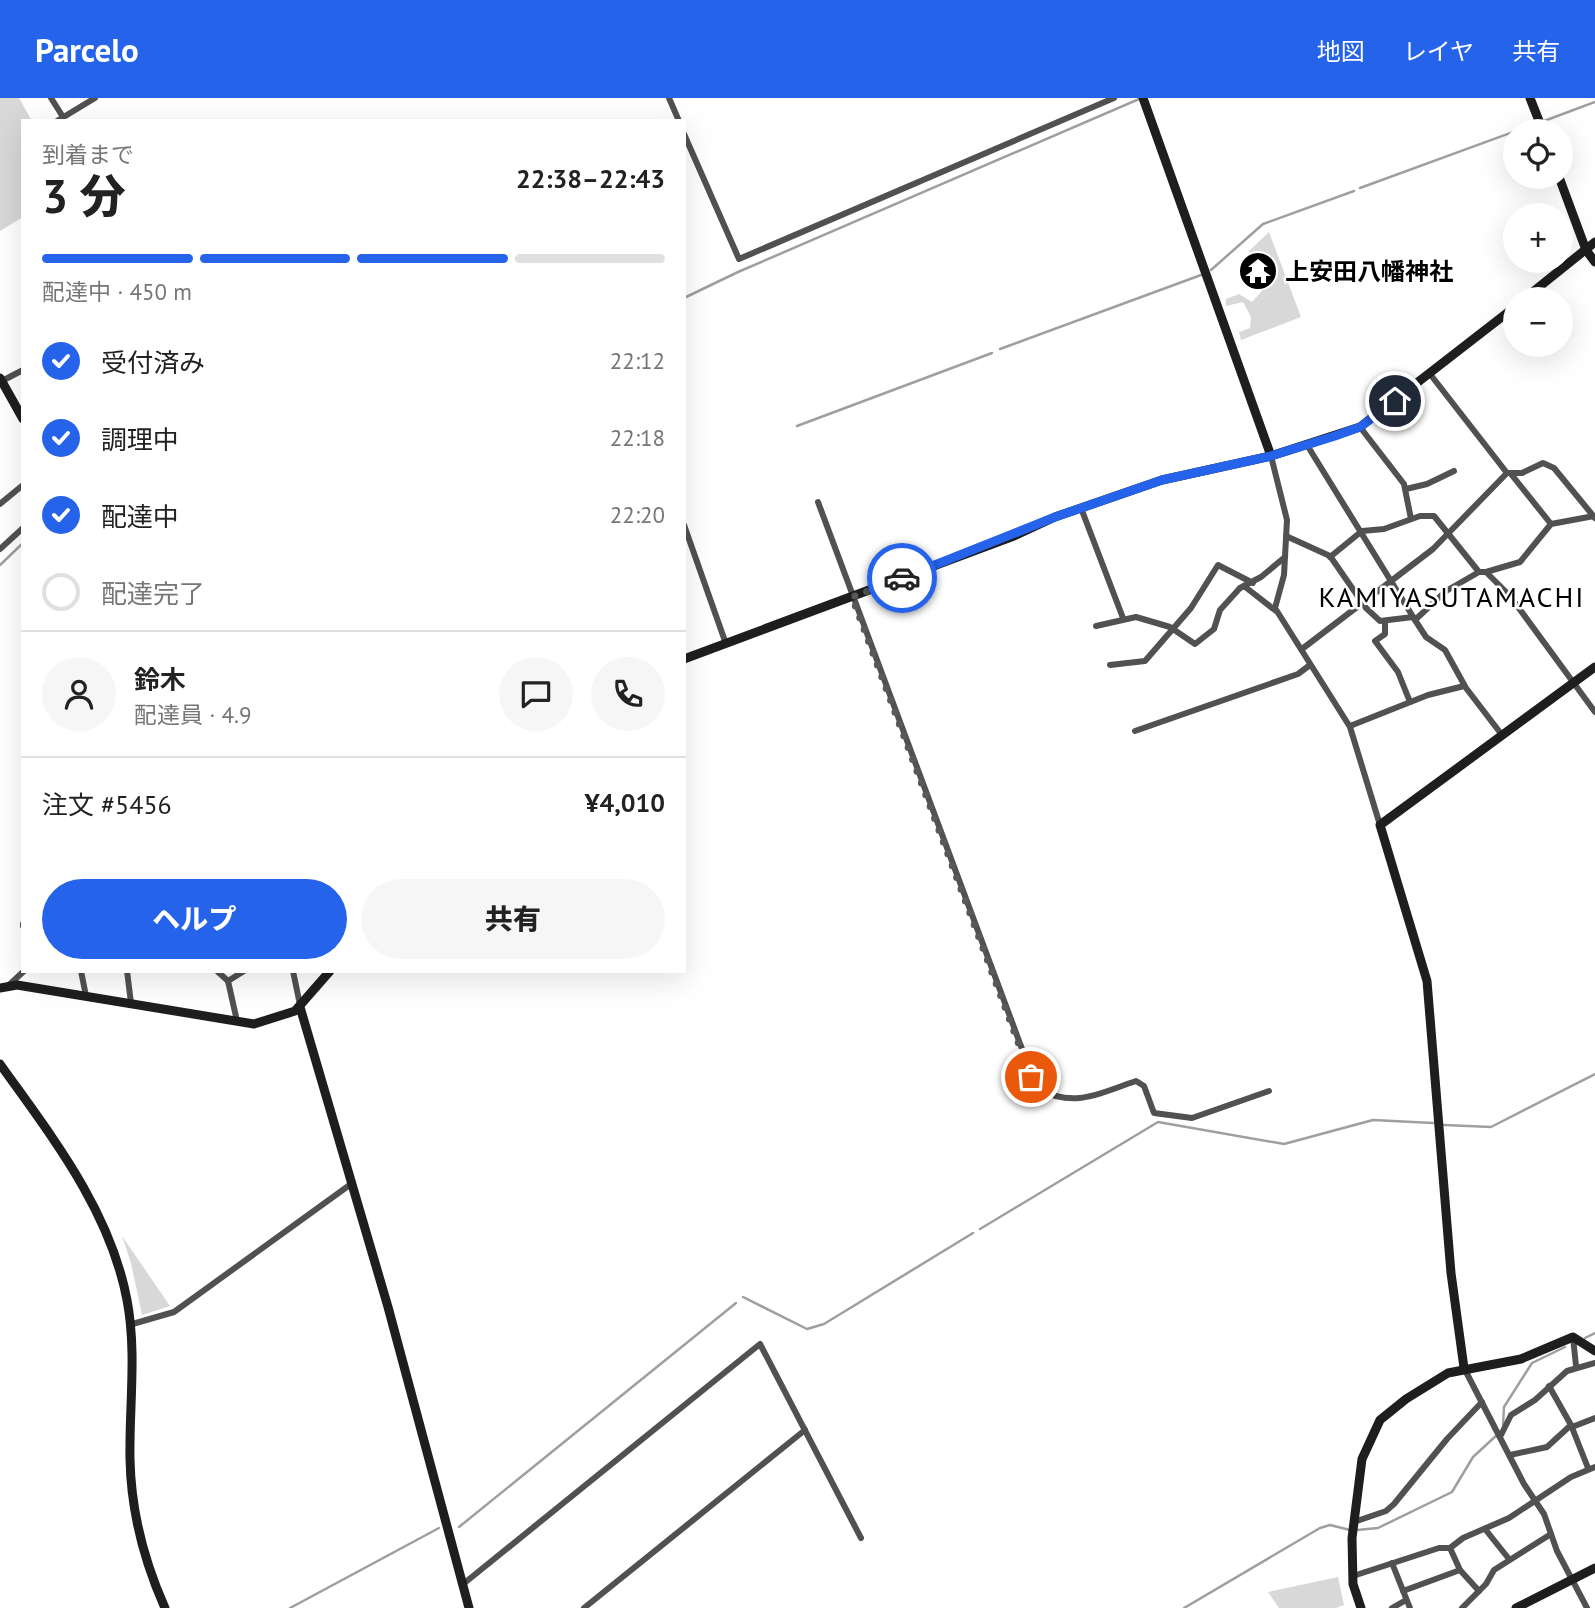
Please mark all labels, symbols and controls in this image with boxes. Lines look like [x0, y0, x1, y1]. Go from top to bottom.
text: Parcelo [35, 28, 139, 71]
text: 地図 [1317, 36, 1365, 67]
text: レイヤ [1403, 36, 1474, 67]
text: 共有 [1512, 36, 1560, 67]
map controls [1503, 119, 1573, 357]
button: locate [1503, 119, 1573, 189]
text: 到着まで [42, 140, 134, 169]
text: 22:38–22:43 [516, 162, 665, 195]
text: 3 分 [42, 166, 126, 226]
button: + [1503, 203, 1573, 273]
temple icon: 上安田八幡神社 [1237, 250, 1279, 292]
place label: 上安田八幡神社 [1285, 256, 1453, 287]
text: 配達中 · 450 m [42, 277, 192, 306]
button: − [1503, 287, 1573, 357]
icon: check [42, 342, 80, 380]
text: 受付済み [101, 346, 205, 379]
text: 22:12 [610, 346, 665, 375]
pin [1365, 371, 1425, 431]
icon: home [1376, 382, 1414, 420]
icon: check [42, 419, 80, 457]
text: 調理中 [101, 423, 179, 456]
text: 22:18 [610, 423, 665, 452]
icon: check [42, 496, 80, 534]
text: 配達中 [101, 500, 179, 533]
text: 22:20 [610, 500, 665, 529]
courier [867, 543, 937, 613]
icon: car [883, 559, 921, 597]
text: 配達完了 [101, 577, 205, 610]
district label: KAMIYASUTAMACHI [1319, 578, 1585, 615]
button: person [42, 657, 116, 731]
button: chat [499, 657, 573, 731]
button: phone [591, 657, 665, 731]
text: 鈴木 [134, 663, 186, 696]
text: 配達員 · 4.9 [134, 700, 251, 729]
text: ¥4,010 [585, 786, 665, 819]
text: 注文 #5456 [42, 788, 172, 821]
button: ヘルプ [42, 879, 347, 959]
button: 共有 [361, 879, 665, 959]
pin [1001, 1047, 1061, 1107]
icon: bag [1012, 1058, 1050, 1096]

